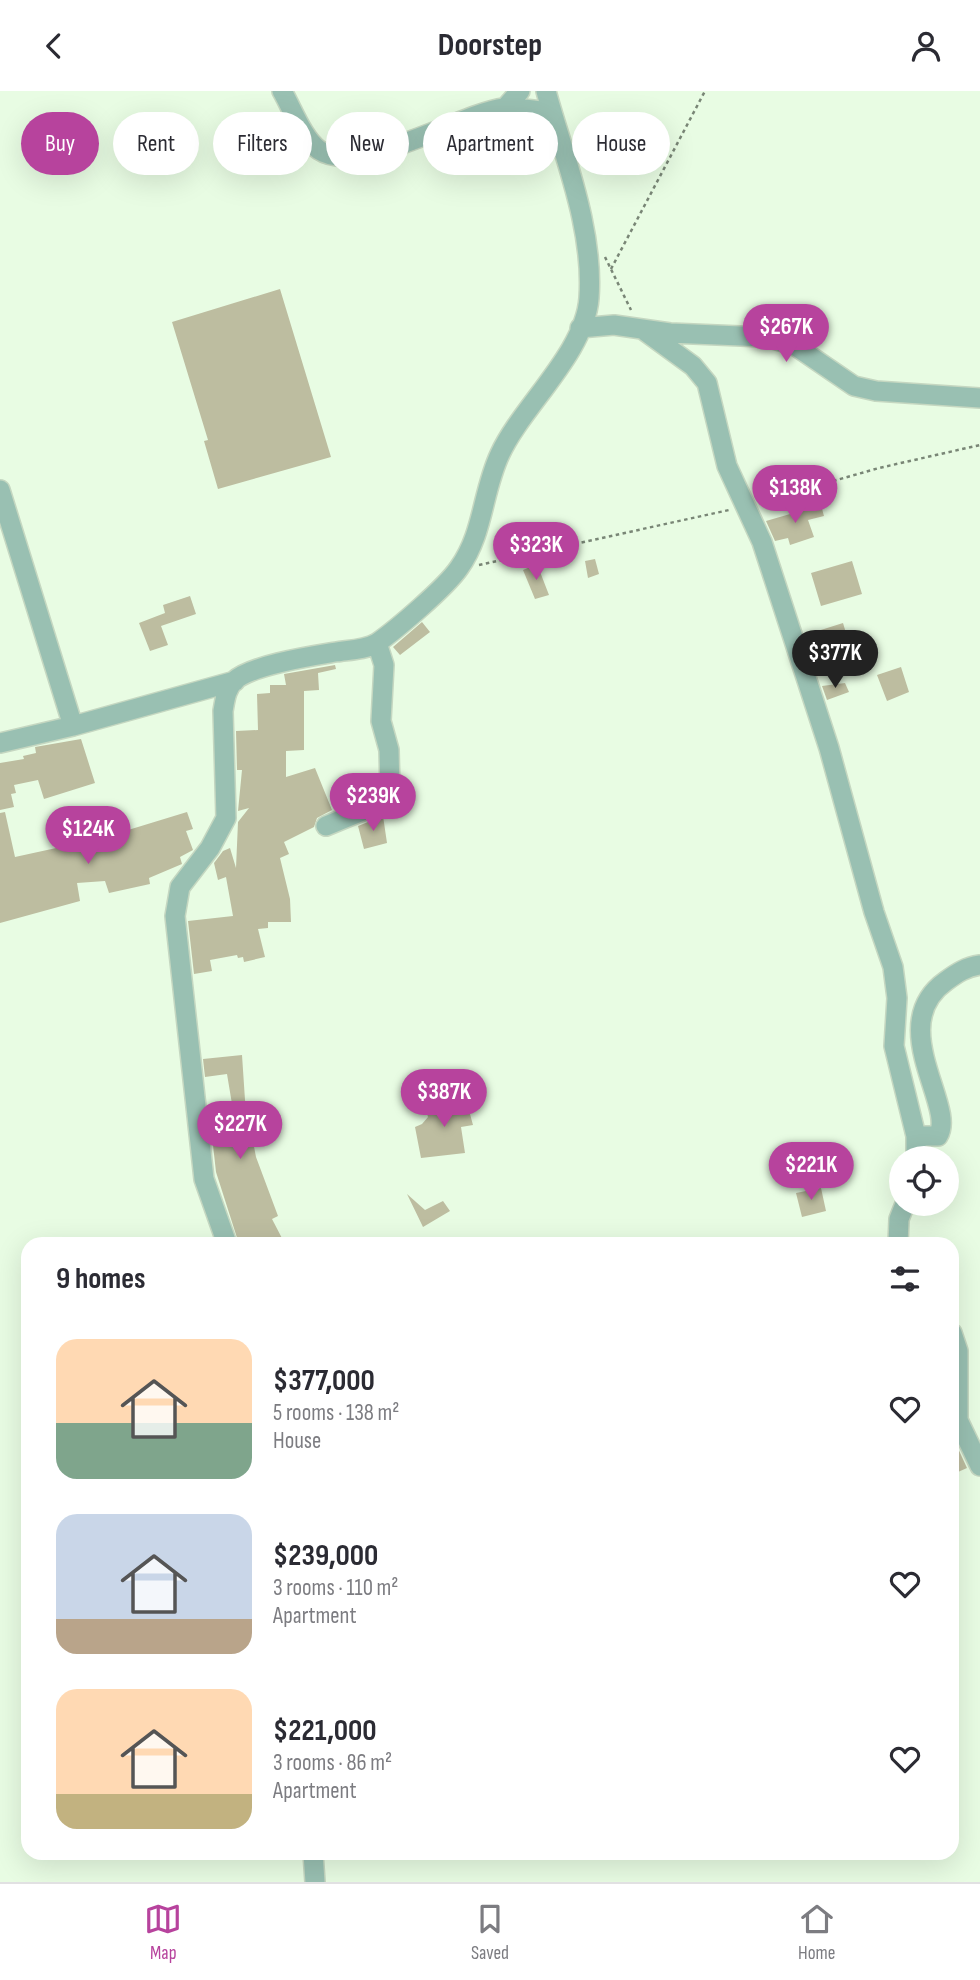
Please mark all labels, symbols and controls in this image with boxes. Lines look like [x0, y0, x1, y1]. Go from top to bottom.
text: Doorstep [438, 26, 542, 65]
icon: back [35, 27, 73, 65]
icon: person [907, 27, 945, 65]
chip: Buy [21, 112, 99, 175]
chip: Rent [113, 112, 199, 175]
chip: Filters [213, 112, 312, 175]
chip: New [326, 112, 409, 175]
chip: Apartment [423, 112, 558, 175]
chip: House [572, 112, 670, 175]
pin: $267K [737, 305, 835, 364]
text: $267K [759, 313, 813, 341]
pin: $138K [746, 465, 844, 525]
text: $138K [768, 474, 822, 502]
pin: $323K [487, 523, 585, 582]
text: $323K [509, 531, 563, 559]
pin: $377K [786, 631, 884, 690]
text: $377K [808, 639, 862, 667]
pin: $239K [324, 773, 422, 833]
text: $239K [346, 782, 400, 810]
pin: $124K [39, 807, 137, 866]
text: $124K [61, 815, 115, 843]
pin: $387K [395, 1069, 493, 1129]
text: $387K [417, 1078, 471, 1106]
pin: $227K [191, 1101, 289, 1161]
text: $227K [213, 1110, 267, 1138]
pin: $221K [762, 1143, 860, 1202]
map controls [889, 1146, 959, 1216]
button: locate [889, 1146, 959, 1216]
text: $221K [785, 1151, 837, 1179]
icon: filters [886, 1260, 924, 1298]
text: 9 homes [56, 1261, 146, 1297]
text: $377,000 [273, 1363, 375, 1399]
icon: home [112, 1367, 196, 1451]
icon: heart [886, 1390, 924, 1428]
text: 5 rooms · 138 m² [273, 1399, 399, 1427]
text: House [273, 1427, 321, 1455]
text: $239,000 [273, 1538, 378, 1574]
icon: home [112, 1542, 196, 1626]
icon: heart [886, 1565, 924, 1603]
text: 3 rooms · 110 m² [273, 1574, 398, 1602]
text: Apartment [273, 1602, 357, 1630]
text: $221,000 [273, 1713, 377, 1749]
icon: home [112, 1717, 196, 1801]
icon: heart [886, 1740, 924, 1778]
text: 3 rooms · 86 m² [273, 1749, 392, 1777]
text: Apartment [273, 1777, 357, 1805]
tab: Map [144, 1900, 182, 1965]
tab: Saved [471, 1900, 509, 1965]
tab: Home [798, 1900, 836, 1965]

